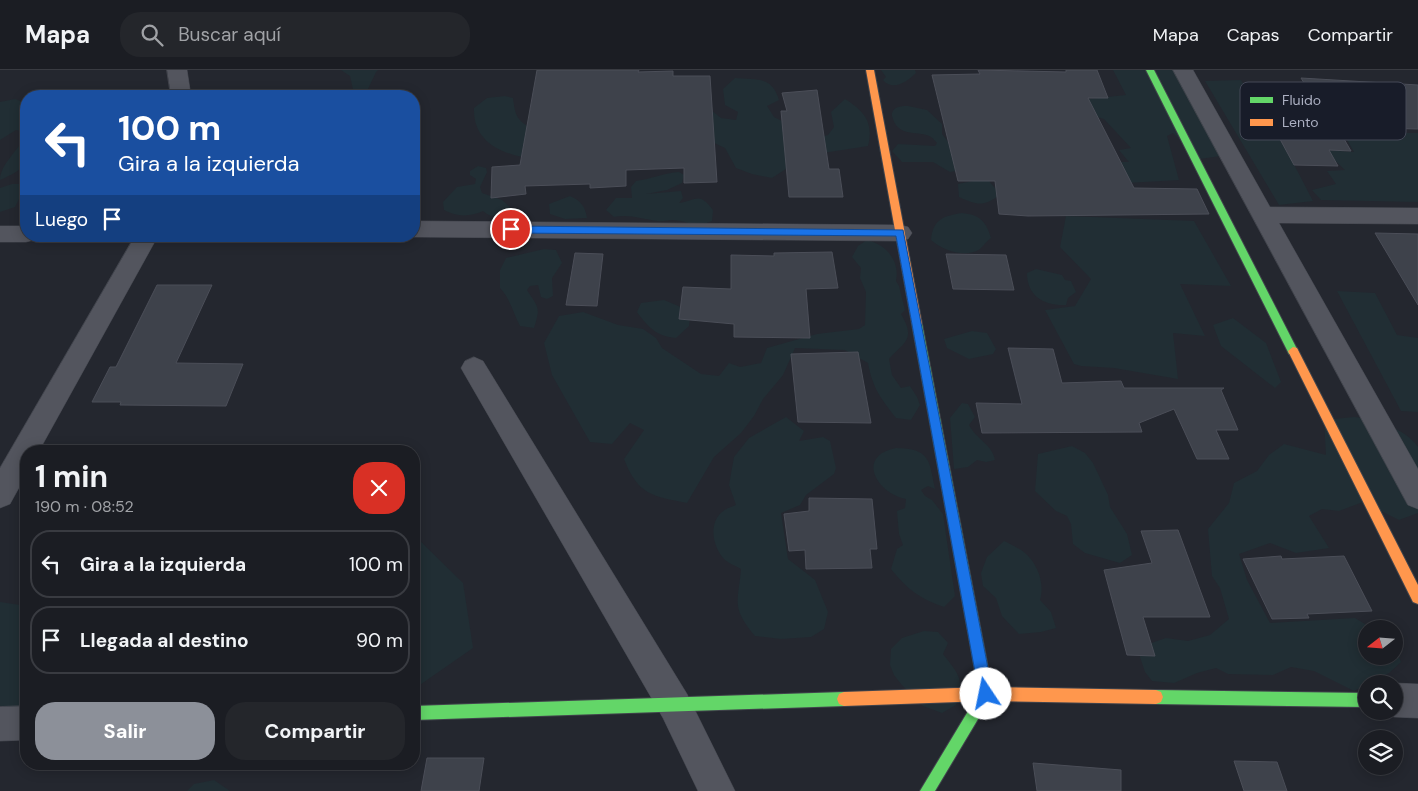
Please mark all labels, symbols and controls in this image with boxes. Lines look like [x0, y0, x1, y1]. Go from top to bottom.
search box [120, 12, 470, 57]
text: Mapa [25, 19, 90, 50]
icon: search [138, 21, 166, 49]
text: Buscar aquí [178, 22, 281, 47]
text: Mapa [1153, 23, 1199, 47]
text: Capas [1227, 23, 1280, 47]
text: Compartir [1308, 23, 1393, 47]
legend [1240, 82, 1406, 140]
text: Fluido [1282, 91, 1321, 109]
text: 100 m [118, 105, 221, 151]
icon: left [35, 110, 100, 175]
text: Lento [1282, 113, 1319, 131]
text: Gira a la izquierda [118, 149, 299, 178]
icon: arrive [98, 205, 126, 233]
text: Luego [35, 207, 88, 232]
pin [490, 208, 532, 250]
icon: arrive [497, 215, 525, 243]
text: 1 min [35, 457, 108, 496]
button: close [353, 462, 405, 514]
text: 190 m · 08:52 [35, 496, 134, 517]
icon: left [37, 550, 65, 578]
text: Gira a la izquierda [80, 552, 246, 577]
text: 100 m [349, 552, 403, 577]
north arrow [1358, 620, 1402, 665]
map controls [1358, 620, 1403, 775]
icon: arrive [37, 626, 65, 654]
text: Llegada al destino [80, 628, 249, 653]
text: 90 m [356, 628, 403, 653]
position arrow [959, 667, 1011, 719]
button: search [1358, 675, 1403, 720]
button: Salir [35, 702, 215, 760]
button: Compartir [225, 702, 405, 760]
button: layers [1358, 730, 1403, 775]

